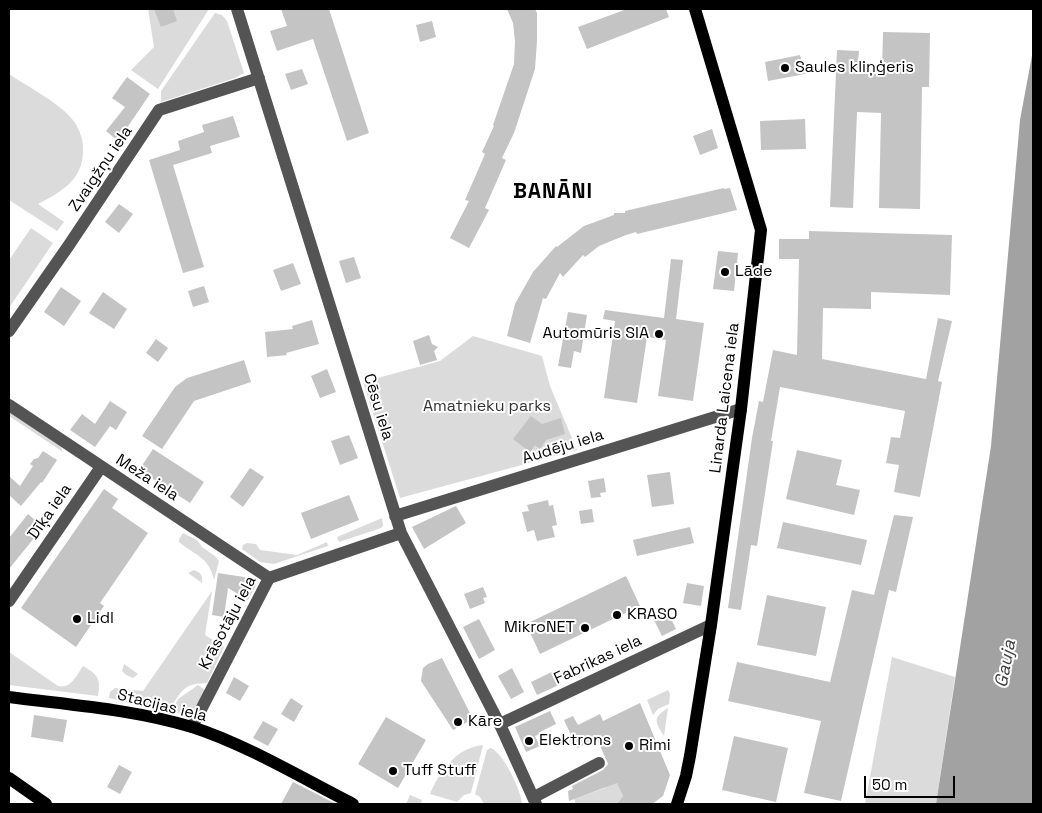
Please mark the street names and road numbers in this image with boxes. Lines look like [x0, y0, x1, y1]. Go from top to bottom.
street label: Zvaigžņu iela [65, 123, 137, 215]
street label: Linarda Laicena iela [706, 322, 744, 474]
street label: Cēsu iela [359, 371, 397, 443]
street label: Audēju iela [520, 426, 606, 468]
street label: Meža iela [112, 451, 182, 505]
street label: Dīķa iela [24, 481, 76, 543]
street label: Krāsotāju iela [195, 573, 261, 673]
street label: Fabrikas iela [551, 631, 645, 689]
street label: Stacijas iela [115, 686, 209, 726]

